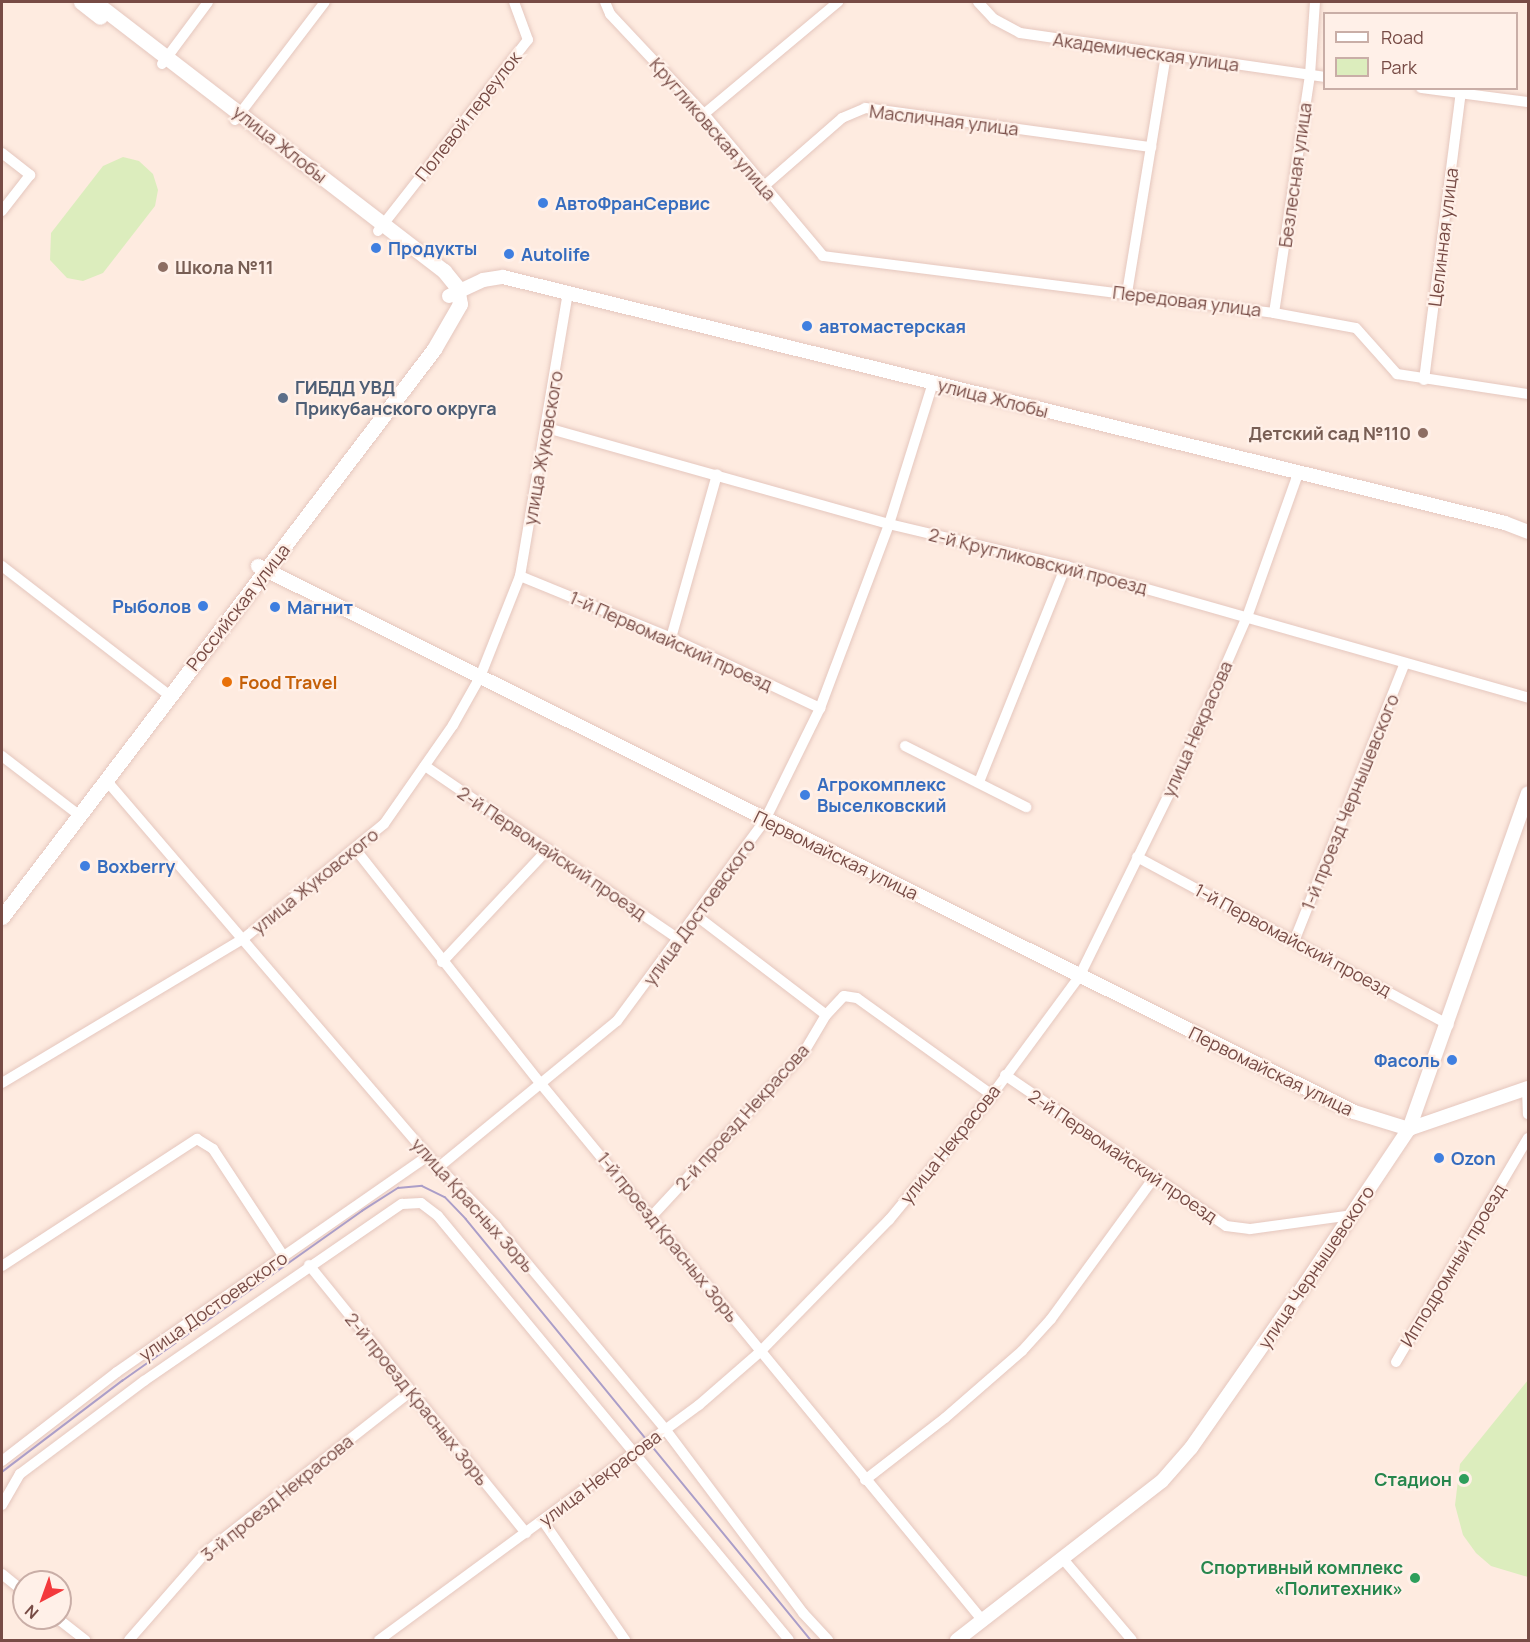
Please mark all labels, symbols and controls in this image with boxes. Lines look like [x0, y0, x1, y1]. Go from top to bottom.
legend [1323, 12, 1518, 90]
text: Road [1381, 25, 1424, 49]
street label: Академическая улица [1052, 28, 1240, 76]
street label: Полевой переулок [411, 47, 525, 185]
street label: Кругликовская улица [645, 53, 781, 205]
text: Park [1381, 55, 1417, 79]
street label: Масличная улица [868, 100, 1020, 140]
street label: улица Жлобы [229, 101, 331, 187]
street label: Безлесная улица [1274, 101, 1316, 249]
street label: Целинная улица [1424, 166, 1462, 308]
place label: АвтоФранСервис [555, 192, 710, 214]
marker: АвтоФранСервис [536, 196, 550, 210]
place label: Продукты [388, 237, 477, 259]
marker: Продукты [369, 241, 383, 255]
place label: Autolife [521, 243, 590, 265]
marker: Autolife [502, 247, 516, 261]
place label: Школа №11 [175, 256, 274, 278]
marker: Школа №11 [156, 260, 170, 274]
street label: Передовая улица [1111, 281, 1263, 321]
place label: автомастерская [819, 315, 966, 337]
marker: автомастерская [800, 319, 814, 333]
street label: улица Жуковского [519, 369, 567, 527]
street label: улица Жлобы [935, 374, 1051, 422]
place label: ГИБДД УВД Прикубанского округа [295, 377, 497, 420]
marker: ГИБДД УВД Прикубанского округа [276, 391, 290, 405]
place label: Детский сад №110 [1248, 422, 1411, 444]
marker: Детский сад №110 [1416, 426, 1430, 440]
street label: 2-й Кругликовский проезд [926, 523, 1150, 599]
street label: Российская улица [182, 539, 294, 675]
street label: 1-й Первомайский проезд [566, 586, 776, 696]
place label: Рыболов [112, 595, 191, 617]
place label: Магнит [287, 596, 353, 618]
marker: Рыболов [196, 599, 210, 613]
marker: Магнит [268, 600, 282, 614]
street label: улица Некрасова [1157, 658, 1237, 800]
place label: Food Travel [239, 671, 338, 693]
marker: Food Travel [220, 675, 234, 689]
street label: 1-й проезд Чернышевского [1297, 691, 1403, 913]
place label: Агрокомплекс Выселковский [817, 774, 946, 816]
street label: 2-й Первомайский проезд [454, 782, 650, 924]
marker: Агрокомплекс Выселковский [798, 788, 812, 802]
street label: Первомайская улица [750, 806, 922, 904]
street label: улица Жуковского [247, 823, 383, 939]
street label: улица Достоевского [639, 834, 759, 990]
place label: Boxberry [97, 855, 175, 877]
marker: Boxberry [78, 859, 92, 873]
street label: 1-й Первомайский проезд [1191, 879, 1395, 1001]
street label: Первомайская улица [1185, 1022, 1357, 1120]
street label: 2-й проезд Некрасова [671, 1039, 813, 1195]
place label: Фасоль [1374, 1049, 1440, 1071]
marker: Фасоль [1445, 1053, 1459, 1067]
street label: улица Некрасова [895, 1080, 1005, 1208]
street label: 2-й Первомайский проезд [1025, 1085, 1221, 1227]
street label: улица Красных Зорь [407, 1133, 539, 1277]
place label: Ozon [1451, 1147, 1496, 1169]
street label: 1-й проезд Красных Зорь [593, 1148, 743, 1326]
marker: Ozon [1432, 1151, 1446, 1165]
street label: Ипподромный проезд [1396, 1180, 1510, 1350]
street label: улица Чернышевского [1253, 1181, 1379, 1353]
street label: улица Достоевского [135, 1247, 291, 1365]
street label: 2-й проезд Красных Зорь [341, 1308, 493, 1490]
street label: улица Некрасова [535, 1425, 665, 1531]
street label: 3-й проезд Некрасова [197, 1430, 357, 1566]
place label: Стадион [1374, 1468, 1452, 1490]
marker: Стадион [1457, 1472, 1471, 1486]
place label: Спортивный комплекс «Политехник» [1201, 1557, 1403, 1600]
north arrow [12, 1570, 72, 1630]
marker: Спортивный комплекс «Политехник» [1408, 1571, 1422, 1585]
text: N [20, 1600, 43, 1624]

